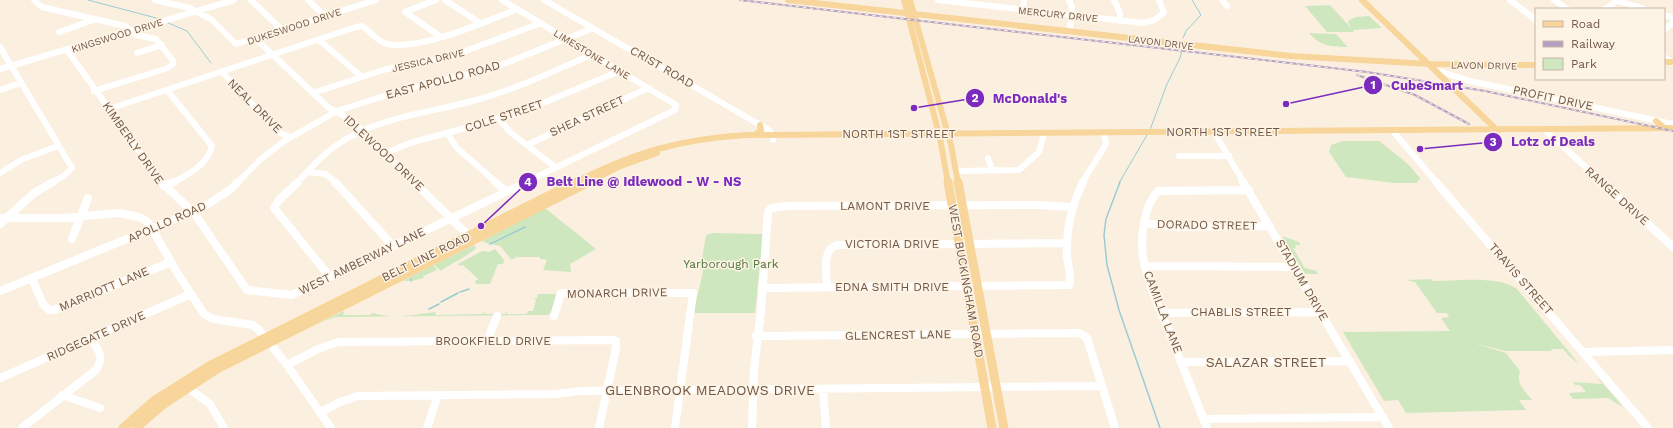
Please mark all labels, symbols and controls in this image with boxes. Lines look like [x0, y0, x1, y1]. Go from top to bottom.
street label: MERCURY DRIVE [1017, 5, 1098, 24]
street label: DUKESWOOD DRIVE [246, 6, 343, 47]
legend [1535, 8, 1665, 80]
street label: KINGSWOOD DRIVE [70, 16, 164, 55]
text: Road [1571, 17, 1600, 31]
street label: LIMESTONE LANE [552, 27, 632, 81]
street label: LAVON DRIVE [1127, 33, 1194, 52]
text: Railway [1571, 37, 1616, 51]
street label: CRIST ROAD [628, 43, 696, 91]
street label: JESSICA DRIVE [391, 47, 465, 74]
text: Park [1571, 57, 1597, 71]
street label: EAST APOLLO ROAD [384, 58, 502, 102]
street label: LAVON DRIVE [1451, 59, 1517, 72]
callout: CubeSmart [1363, 73, 1471, 98]
street label: NEAL DRIVE [225, 76, 285, 136]
text: 1 [1370, 78, 1376, 92]
text: CubeSmart [1391, 78, 1463, 93]
street label: PROFIT DRIVE [1512, 83, 1595, 113]
callout: McDonald's [965, 86, 1075, 111]
text: 2 [971, 91, 979, 105]
text: McDonald's [993, 91, 1067, 106]
street label: SHEA STREET [547, 93, 627, 139]
street label: COLE STREET [463, 97, 545, 135]
street label: KIMBERLY DRIVE [99, 99, 167, 187]
street label: IDLEWOOD DRIVE [341, 112, 427, 194]
street label: NORTH 1ST STREET [1166, 125, 1280, 139]
street label: NORTH 1ST STREET [842, 127, 956, 141]
callout: Lotz of Deals [1483, 129, 1603, 154]
text: Lotz of Deals [1511, 134, 1595, 149]
text: 3 [1489, 135, 1497, 149]
street label: RANGE DRIVE [1582, 164, 1652, 228]
callout: Belt Line @ Idlewood - W - NS [518, 169, 750, 194]
text: Belt Line @ Idlewood - W - NS [547, 174, 742, 189]
text: 4 [524, 175, 532, 189]
street label: APOLLO ROAD [126, 198, 208, 246]
street label: LAMONT DRIVE [840, 199, 930, 213]
street label: WEST BUCKINGHAM ROAD [946, 203, 986, 359]
street label: DORADO STREET [1157, 217, 1257, 233]
street label: WEST AMBERWAY LANE [297, 224, 428, 298]
street label: BELT LINE ROAD [380, 230, 472, 284]
street label: VICTORIA DRIVE [845, 237, 939, 251]
street label: STADIUM DRIVE [1273, 237, 1331, 324]
street label: TRAVIS STREET [1486, 240, 1556, 318]
park label: Yarborough Park [683, 257, 779, 271]
street label: MARRIOTT LANE [57, 264, 151, 314]
street label: CAMILLA LANE [1141, 269, 1185, 356]
street label: EDNA SMITH DRIVE [835, 280, 949, 294]
street label: MONARCH DRIVE [567, 285, 668, 301]
street label: CHABLIS STREET [1191, 305, 1291, 319]
street label: RIDGEGATE DRIVE [45, 308, 148, 364]
street label: GLENCREST LANE [845, 327, 952, 343]
street label: BROOKFIELD DRIVE [435, 334, 551, 348]
street label: SALAZAR STREET [1206, 354, 1327, 370]
street label: GLENBROOK MEADOWS DRIVE [605, 382, 815, 398]

